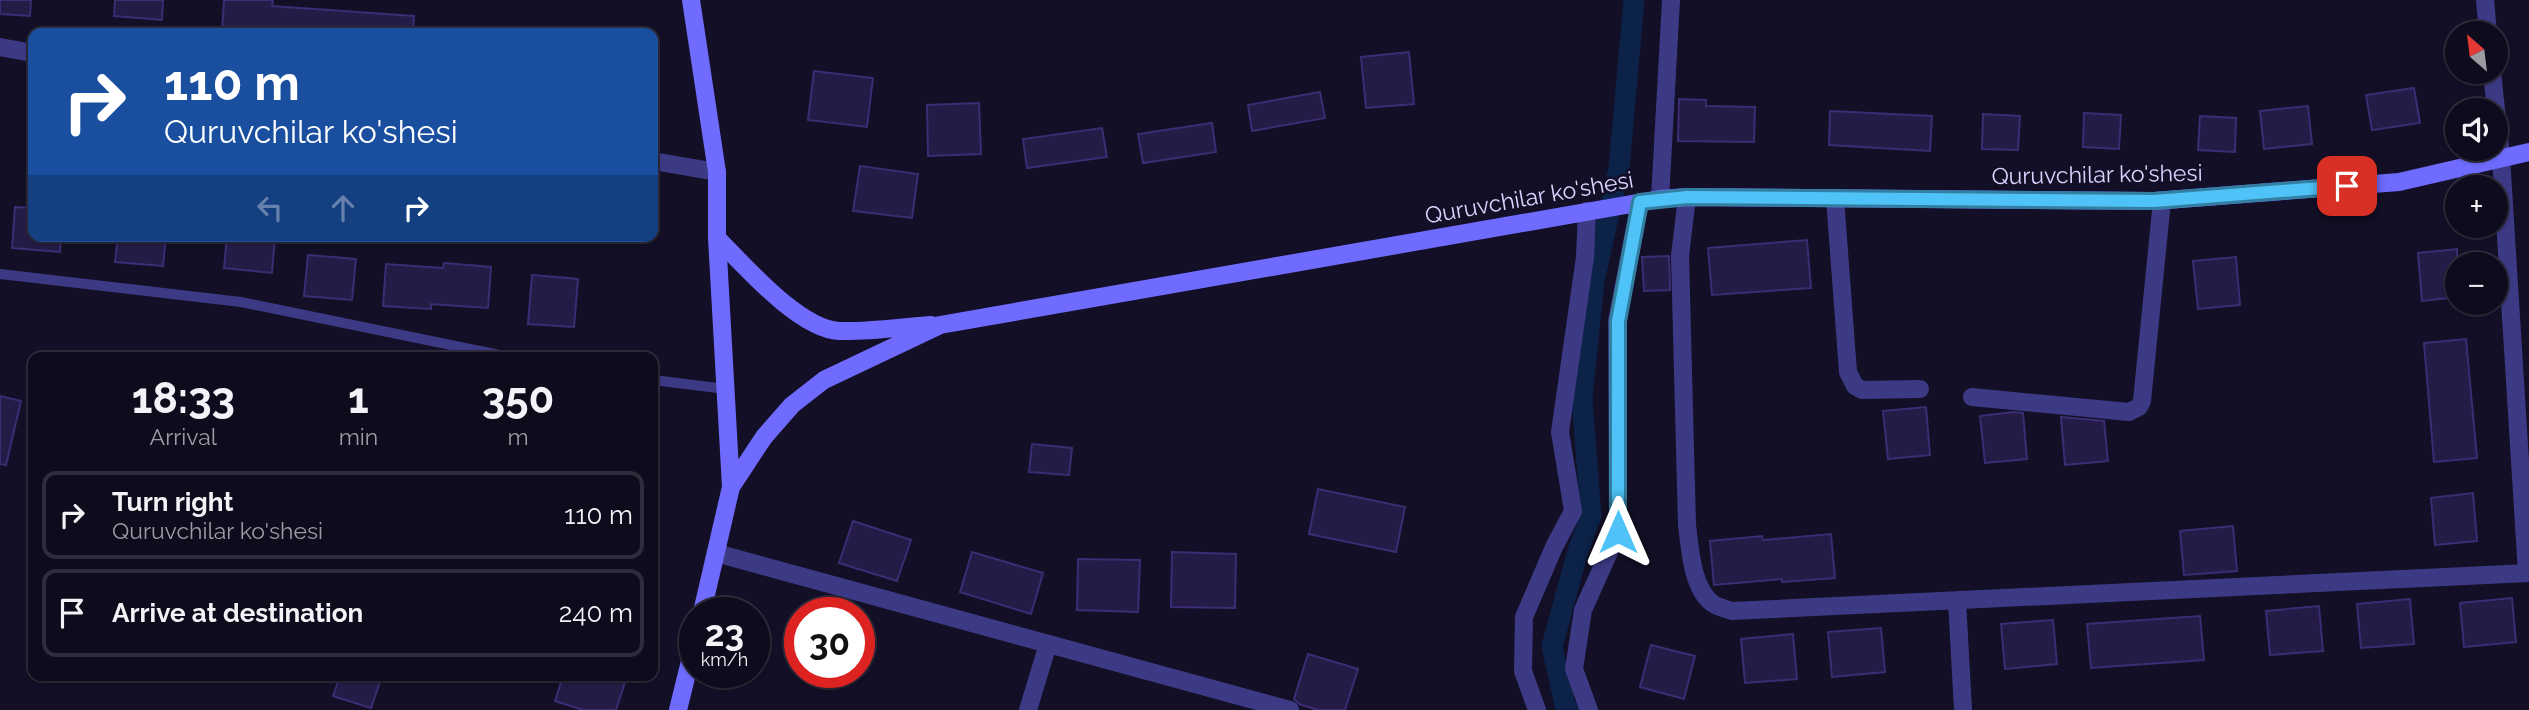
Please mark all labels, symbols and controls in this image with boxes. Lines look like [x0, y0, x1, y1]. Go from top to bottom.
north arrow [2445, 21, 2508, 84]
map controls [2445, 21, 2508, 315]
text: 110 m [164, 54, 300, 111]
icon: right [49, 56, 140, 147]
button: sound [2445, 98, 2508, 161]
text: Quruvchilar ko'shesi [164, 113, 458, 150]
pin [2317, 156, 2377, 216]
street label: Quruvchilar ko'shesi [1991, 159, 2203, 189]
street label: Quruvchilar ko'shesi [1423, 165, 1635, 229]
icon: arrive [2328, 167, 2366, 205]
button: + [2445, 175, 2508, 238]
icon: left [251, 189, 289, 227]
icon: ahead [324, 189, 362, 227]
icon: right [397, 189, 435, 227]
button: − [2445, 252, 2508, 315]
text: 18:33 [132, 374, 235, 423]
text: 1 [348, 374, 369, 423]
text: 350 [482, 374, 554, 423]
text: Arrival [150, 423, 217, 450]
text: min [339, 423, 378, 450]
text: m [508, 423, 529, 450]
text: Turn right [112, 487, 233, 517]
position arrow [1581, 495, 1655, 569]
icon: right [53, 496, 91, 534]
text: 110 m [564, 500, 633, 530]
text: Quruvchilar ko'shesi [112, 517, 323, 544]
icon: arrive [53, 594, 91, 632]
speed limit sign: 30 [784, 597, 875, 688]
text: Arrive at destination [112, 598, 363, 628]
text: 240 m [559, 598, 633, 628]
text: 23 [705, 613, 744, 654]
text: km/h [701, 649, 748, 670]

